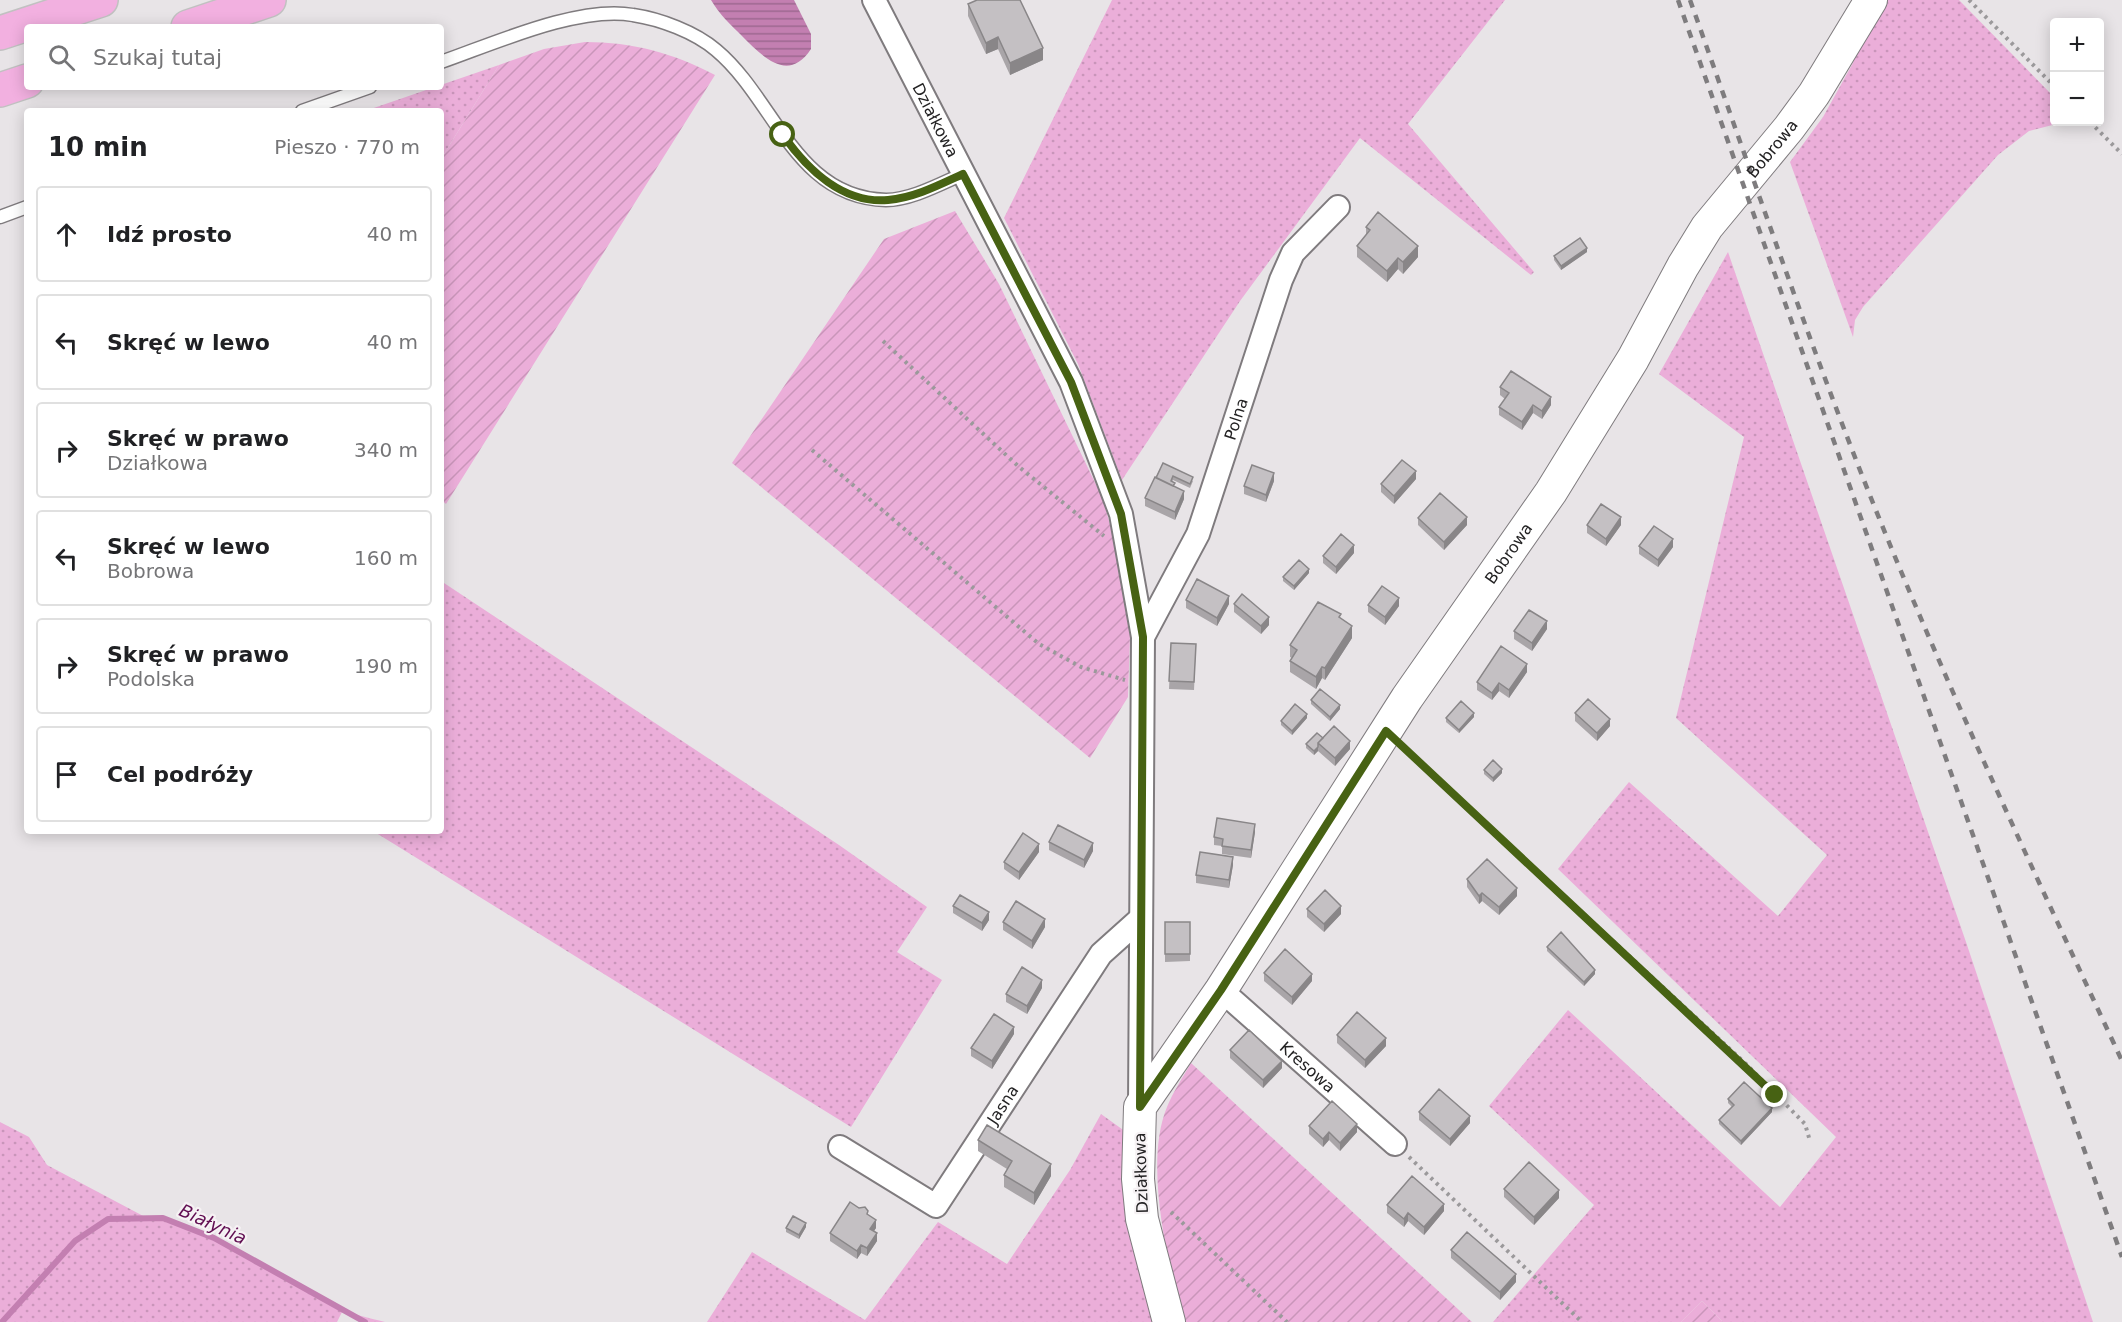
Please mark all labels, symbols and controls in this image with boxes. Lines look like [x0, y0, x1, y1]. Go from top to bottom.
map controls [2050, 18, 2104, 126]
button: + [2050, 18, 2104, 72]
search box [24, 24, 444, 90]
icon: search [45, 41, 78, 74]
text: Szukaj tutaj [93, 45, 222, 70]
button: − [2050, 72, 2104, 126]
street label: Działkowa [909, 80, 963, 160]
street label: Bobrowa [1742, 116, 1802, 182]
route start [769, 121, 795, 147]
text: 10 min [48, 132, 148, 162]
text: Pieszo · 770 m [274, 135, 420, 159]
icon: ahead [50, 218, 83, 251]
text: Idź prosto [107, 222, 232, 247]
text: 40 m [367, 222, 418, 246]
icon: left [50, 326, 83, 359]
text: Skręć w lewo [107, 330, 270, 355]
text: 40 m [367, 330, 418, 354]
street label: Polna [1220, 395, 1251, 442]
text: Skręć w prawo [107, 426, 289, 451]
icon: right [50, 434, 83, 467]
text: 340 m [354, 438, 418, 462]
text: Działkowa [107, 451, 208, 475]
street label: Bobrowa [1480, 519, 1536, 587]
text: Skręć w lewo [107, 534, 270, 559]
icon: left [50, 542, 83, 575]
text: 160 m [354, 546, 418, 570]
text: Bobrowa [107, 559, 194, 583]
text: Skręć w prawo [107, 642, 289, 667]
icon: right [50, 650, 83, 683]
text: 190 m [354, 654, 418, 678]
text: Podolska [107, 667, 195, 691]
icon: arrive [50, 758, 83, 791]
text: Cel podróży [107, 762, 253, 787]
street label: Kresowa [1276, 1037, 1339, 1096]
street label: Jasna [982, 1081, 1022, 1128]
route end [1761, 1081, 1787, 1107]
street label: Działkowa [1130, 1132, 1152, 1214]
water label: Białynia [176, 1199, 250, 1249]

